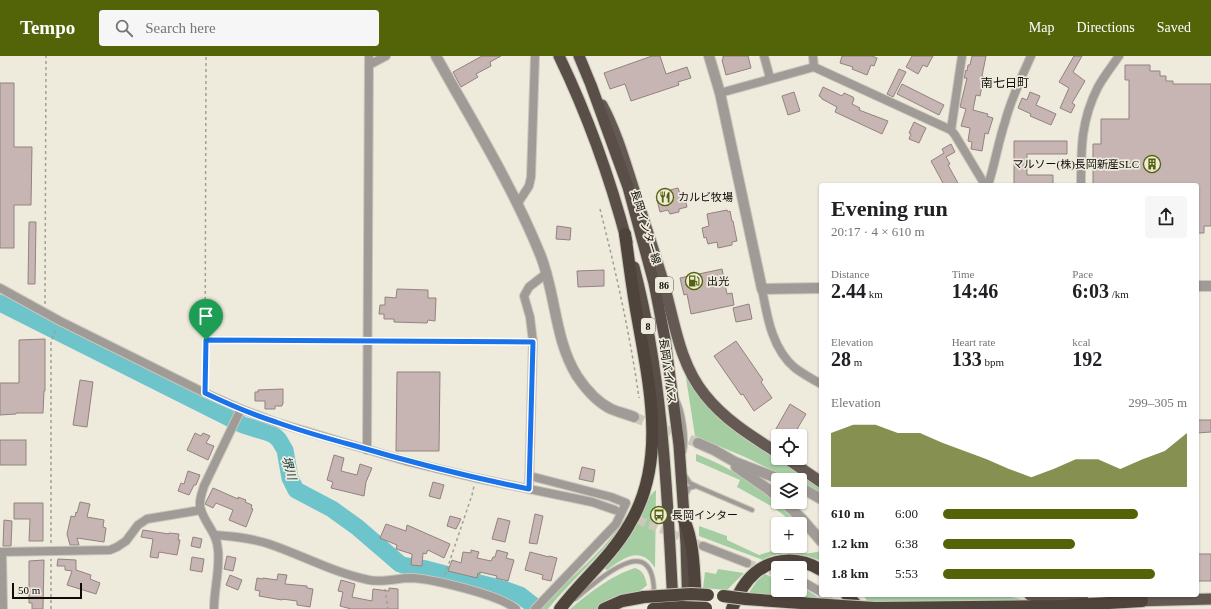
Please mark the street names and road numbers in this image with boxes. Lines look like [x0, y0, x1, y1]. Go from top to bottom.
street label: 長岡インター線 [629, 188, 663, 266]
road number: 86 [655, 277, 673, 293]
road number: 8 [641, 318, 655, 334]
street label: 長岡バイパス [657, 338, 679, 404]

